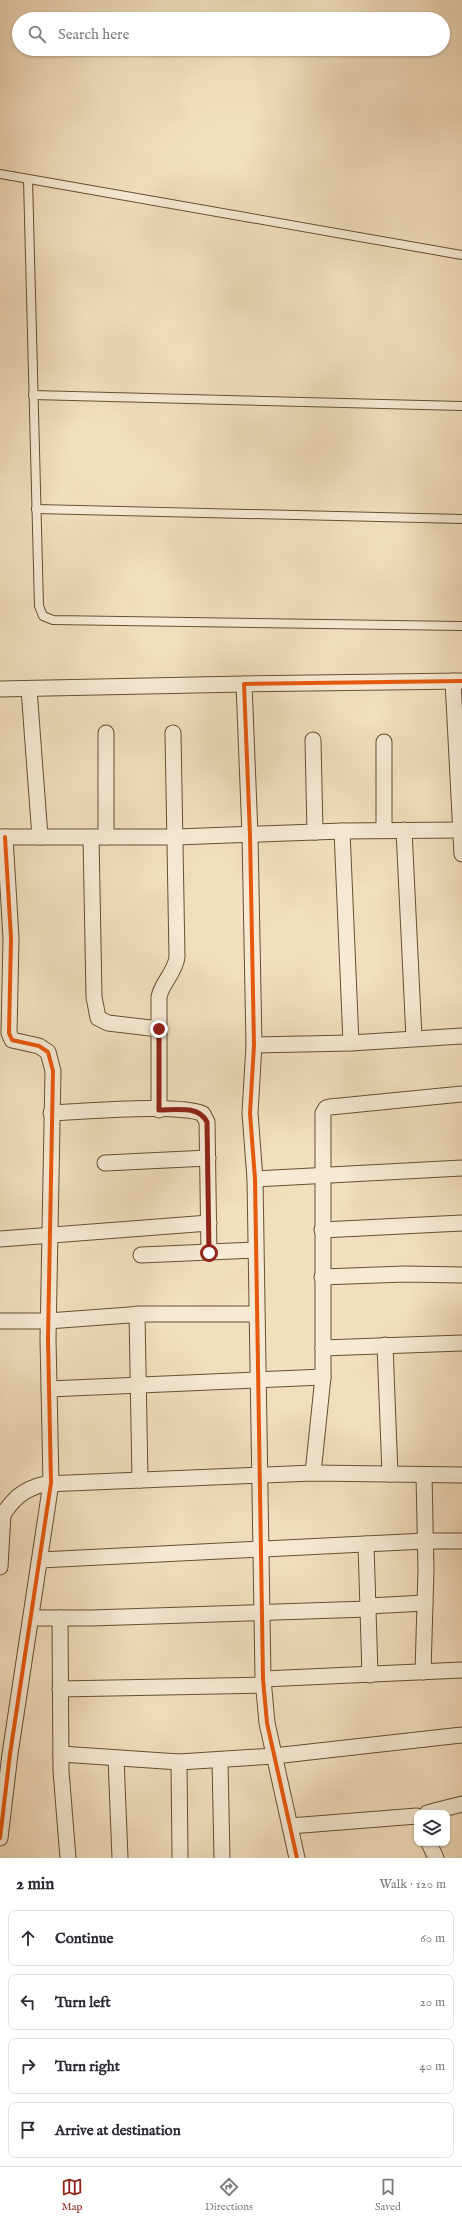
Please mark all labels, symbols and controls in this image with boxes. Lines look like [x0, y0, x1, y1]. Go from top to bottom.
search box [12, 12, 450, 56]
icon: search [26, 23, 48, 45]
text: Search here [58, 25, 129, 44]
route end [150, 1020, 168, 1038]
route start [200, 1244, 218, 1262]
map controls [414, 1810, 450, 1846]
button: layers [414, 1810, 450, 1846]
text: 2 min [16, 1874, 54, 1895]
text: Walk · 120 m [380, 1876, 446, 1893]
icon: ahead [17, 1927, 39, 1949]
text: Continue [55, 1929, 113, 1948]
text: 60 m [420, 1930, 445, 1947]
icon: left [17, 1991, 39, 2013]
text: Turn left [55, 1993, 111, 2012]
text: 20 m [420, 1994, 445, 2011]
icon: right [17, 2055, 39, 2077]
text: Turn right [55, 2057, 120, 2076]
text: 40 m [419, 2058, 445, 2075]
icon: arrive [17, 2119, 39, 2141]
text: Arrive at destination [55, 2121, 181, 2140]
tab: Map [61, 2176, 83, 2214]
tab: Directions [205, 2176, 253, 2214]
tab: Saved [375, 2176, 401, 2214]

